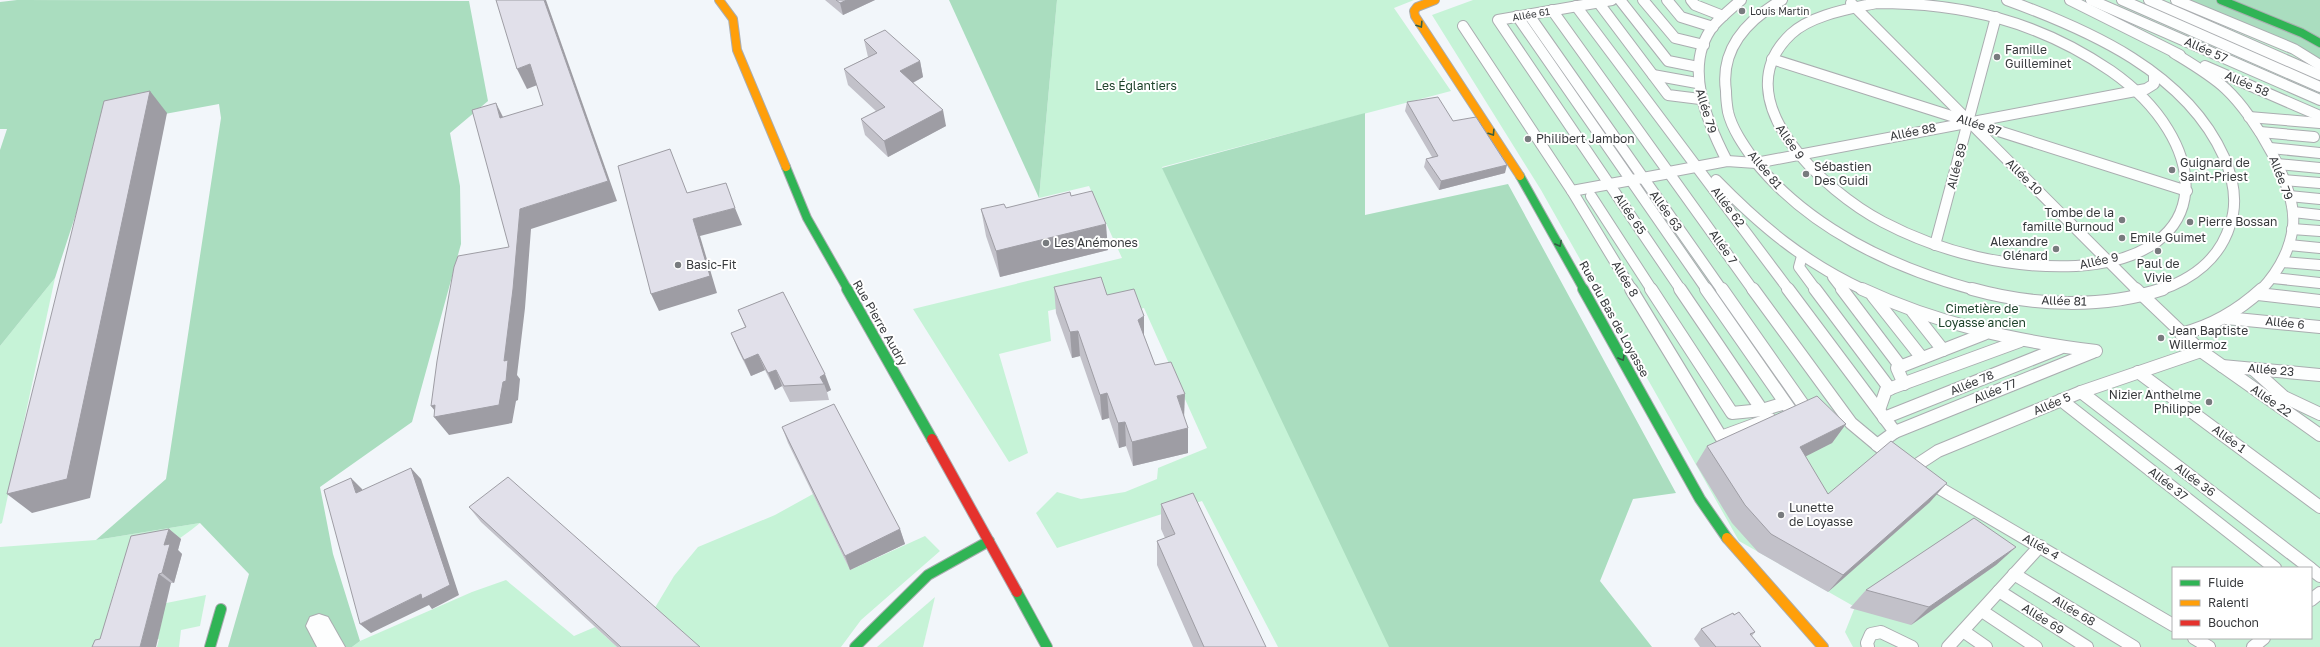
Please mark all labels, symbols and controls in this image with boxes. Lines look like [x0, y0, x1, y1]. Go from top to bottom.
street label: Allée 61 [1511, 5, 1551, 23]
place label: Louis Martin [1750, 5, 1809, 17]
marker: Louis Martin [1737, 6, 1747, 16]
one-way arrow [1416, 21, 1423, 28]
street label: Allée 57 [2182, 33, 2230, 66]
place label: Famille Guilleminet [2005, 42, 2072, 71]
marker: Famille Guilleminet [1992, 52, 2002, 62]
street label: Allée 58 [2223, 68, 2272, 100]
park label: Les Églantiers [1095, 78, 1177, 93]
street label: Allée 79 [1693, 87, 1720, 135]
street label: Allée 87 [1955, 110, 2003, 139]
street label: Allée 88 [1888, 120, 1937, 143]
street label: Allée 9 [1773, 121, 1808, 162]
one-way arrow [1487, 129, 1494, 136]
place label: Philibert Jambon [1536, 131, 1635, 146]
marker: Philibert Jambon [1523, 134, 1533, 144]
street label: Allée 89 [1943, 141, 1970, 190]
street label: Allée 81 [1745, 147, 1786, 192]
street label: Allée 79 [2266, 154, 2297, 202]
street label: Allée 10 [2003, 155, 2046, 198]
place label: Guignard de Saint-Priest [2180, 155, 2250, 184]
place label: Sébastien Des Guidi [1814, 159, 1872, 188]
marker: Guignard de Saint-Priest [2167, 165, 2177, 175]
marker: Sébastien Des Guidi [1801, 169, 1811, 179]
street label: Allée 62 [1708, 184, 1748, 230]
street label: Allée 63 [1647, 187, 1686, 234]
street label: Allée 65 [1611, 190, 1650, 237]
place label: Tombe de la famille Burnoud [2023, 205, 2114, 234]
place label: Pierre Bossan [2198, 214, 2277, 229]
marker: Tombe de la famille Burnoud [2117, 215, 2127, 225]
marker: Pierre Bossan [2185, 217, 2195, 227]
street label: Allée 7 [1706, 227, 1741, 267]
place label: Emile Guimet [2130, 230, 2206, 245]
marker: Emile Guimet [2117, 233, 2127, 243]
place label: Alexandre Glénard [1990, 234, 2048, 263]
place label: Les Anémones [1054, 235, 1138, 250]
marker: Les Anémones [1041, 238, 1051, 248]
one-way arrow [1555, 240, 1562, 248]
marker: Alexandre Glénard [2051, 244, 2061, 254]
marker: Paul de Vivie [2153, 246, 2163, 256]
street label: Allée 9 [2078, 249, 2120, 272]
place label: Paul de Vivie [2137, 256, 2180, 285]
place label: Basic-Fit [686, 257, 737, 272]
street label: Rue du Bas de Loyasse [1576, 258, 1653, 380]
street label: Allée 8 [1609, 258, 1642, 300]
marker: Basic-Fit [673, 260, 683, 270]
street label: Rue Pierre Audry [850, 277, 911, 369]
street label: Allée 81 [2041, 292, 2087, 309]
park label: Cimetière de Loyasse ancien [1938, 301, 2026, 330]
street label: Allée 6 [2265, 313, 2306, 332]
place label: Jean Baptiste Willermoz [2169, 323, 2248, 352]
marker: Jean Baptiste Willermoz [2156, 333, 2166, 343]
one-way arrow [1618, 354, 1625, 361]
street label: Allée 23 [2247, 360, 2295, 379]
street label: Allée 78 [1948, 367, 1996, 398]
street label: Allée 77 [1971, 375, 2018, 406]
street label: Allée 22 [2248, 381, 2295, 420]
place label: Nizier Anthelme Philippe [2109, 387, 2201, 416]
street label: Allée 5 [2031, 389, 2073, 418]
marker: Nizier Anthelme Philippe [2204, 397, 2214, 407]
street label: Allée 1 [2209, 421, 2249, 456]
street label: Allée 36 [2172, 460, 2218, 500]
street label: Allée 37 [2146, 464, 2191, 504]
place label: Lunette de Loyasse [1789, 500, 1853, 529]
marker: Lunette de Loyasse [1776, 510, 1786, 520]
street label: Allée 4 [2020, 530, 2062, 563]
legend [2172, 567, 2312, 639]
text: Fluide [2208, 575, 2244, 590]
street label: Allée 68 [2050, 592, 2098, 629]
text: Ralenti [2208, 595, 2249, 610]
street label: Allée 69 [2019, 600, 2067, 637]
text: Bouchon [2208, 615, 2259, 630]

